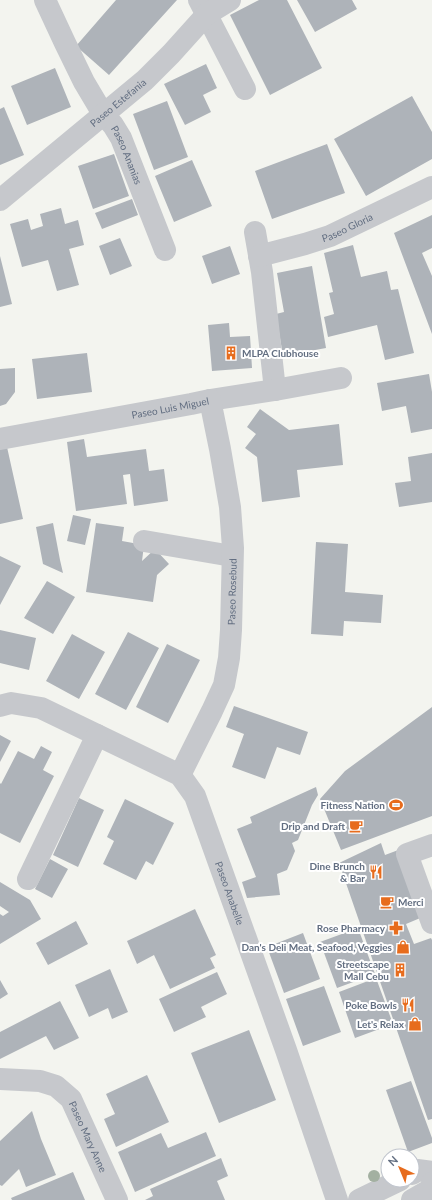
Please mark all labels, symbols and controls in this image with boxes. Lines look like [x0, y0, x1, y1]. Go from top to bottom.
street label: Paseo Estefania [87, 76, 148, 129]
street label: Paseo Ananias [109, 123, 145, 186]
street label: Paseo Gloria [320, 210, 375, 244]
building icon: MLPA Clubhouse [223, 345, 239, 361]
place label: MLPA Clubhouse [242, 347, 319, 359]
street label: Paseo Luis Miguel [130, 394, 210, 421]
street label: Paseo Rosebud [225, 558, 239, 625]
sports icon: Fitness Nation [388, 797, 404, 813]
place label: Fitness Nation [320, 799, 385, 811]
cafe icon: Drip and Draft [348, 818, 364, 834]
place label: Drip and Draft [281, 820, 346, 832]
street label: Paseo Anabelle [213, 860, 247, 926]
place label: Dine Brunch & Bar [310, 860, 365, 884]
restaurant icon: Dine Brunch & Bar [368, 864, 384, 880]
cafe icon: Merci [379, 894, 395, 910]
place label: Merci [398, 896, 424, 908]
pharmacy icon: Rose Pharmacy [388, 920, 404, 936]
place label: Rose Pharmacy [317, 922, 386, 934]
shop icon: Dan's Deli Meat, Seafood, Veggies [395, 939, 411, 955]
place label: Dan's Deli Meat, Seafood, Veggies [242, 941, 393, 953]
place label: Streetscape Mall Cebu [337, 958, 390, 982]
building icon: Streetscape Mall Cebu [392, 962, 408, 978]
restaurant icon: Poke Bowls [400, 997, 416, 1013]
place label: Poke Bowls [345, 999, 398, 1011]
shop icon: Let's Relax [407, 1016, 423, 1032]
place label: Let's Relax [357, 1018, 405, 1030]
street label: Paseo Mary Anne [67, 1099, 110, 1174]
north arrow [380, 1148, 420, 1188]
text: N [385, 1153, 400, 1168]

